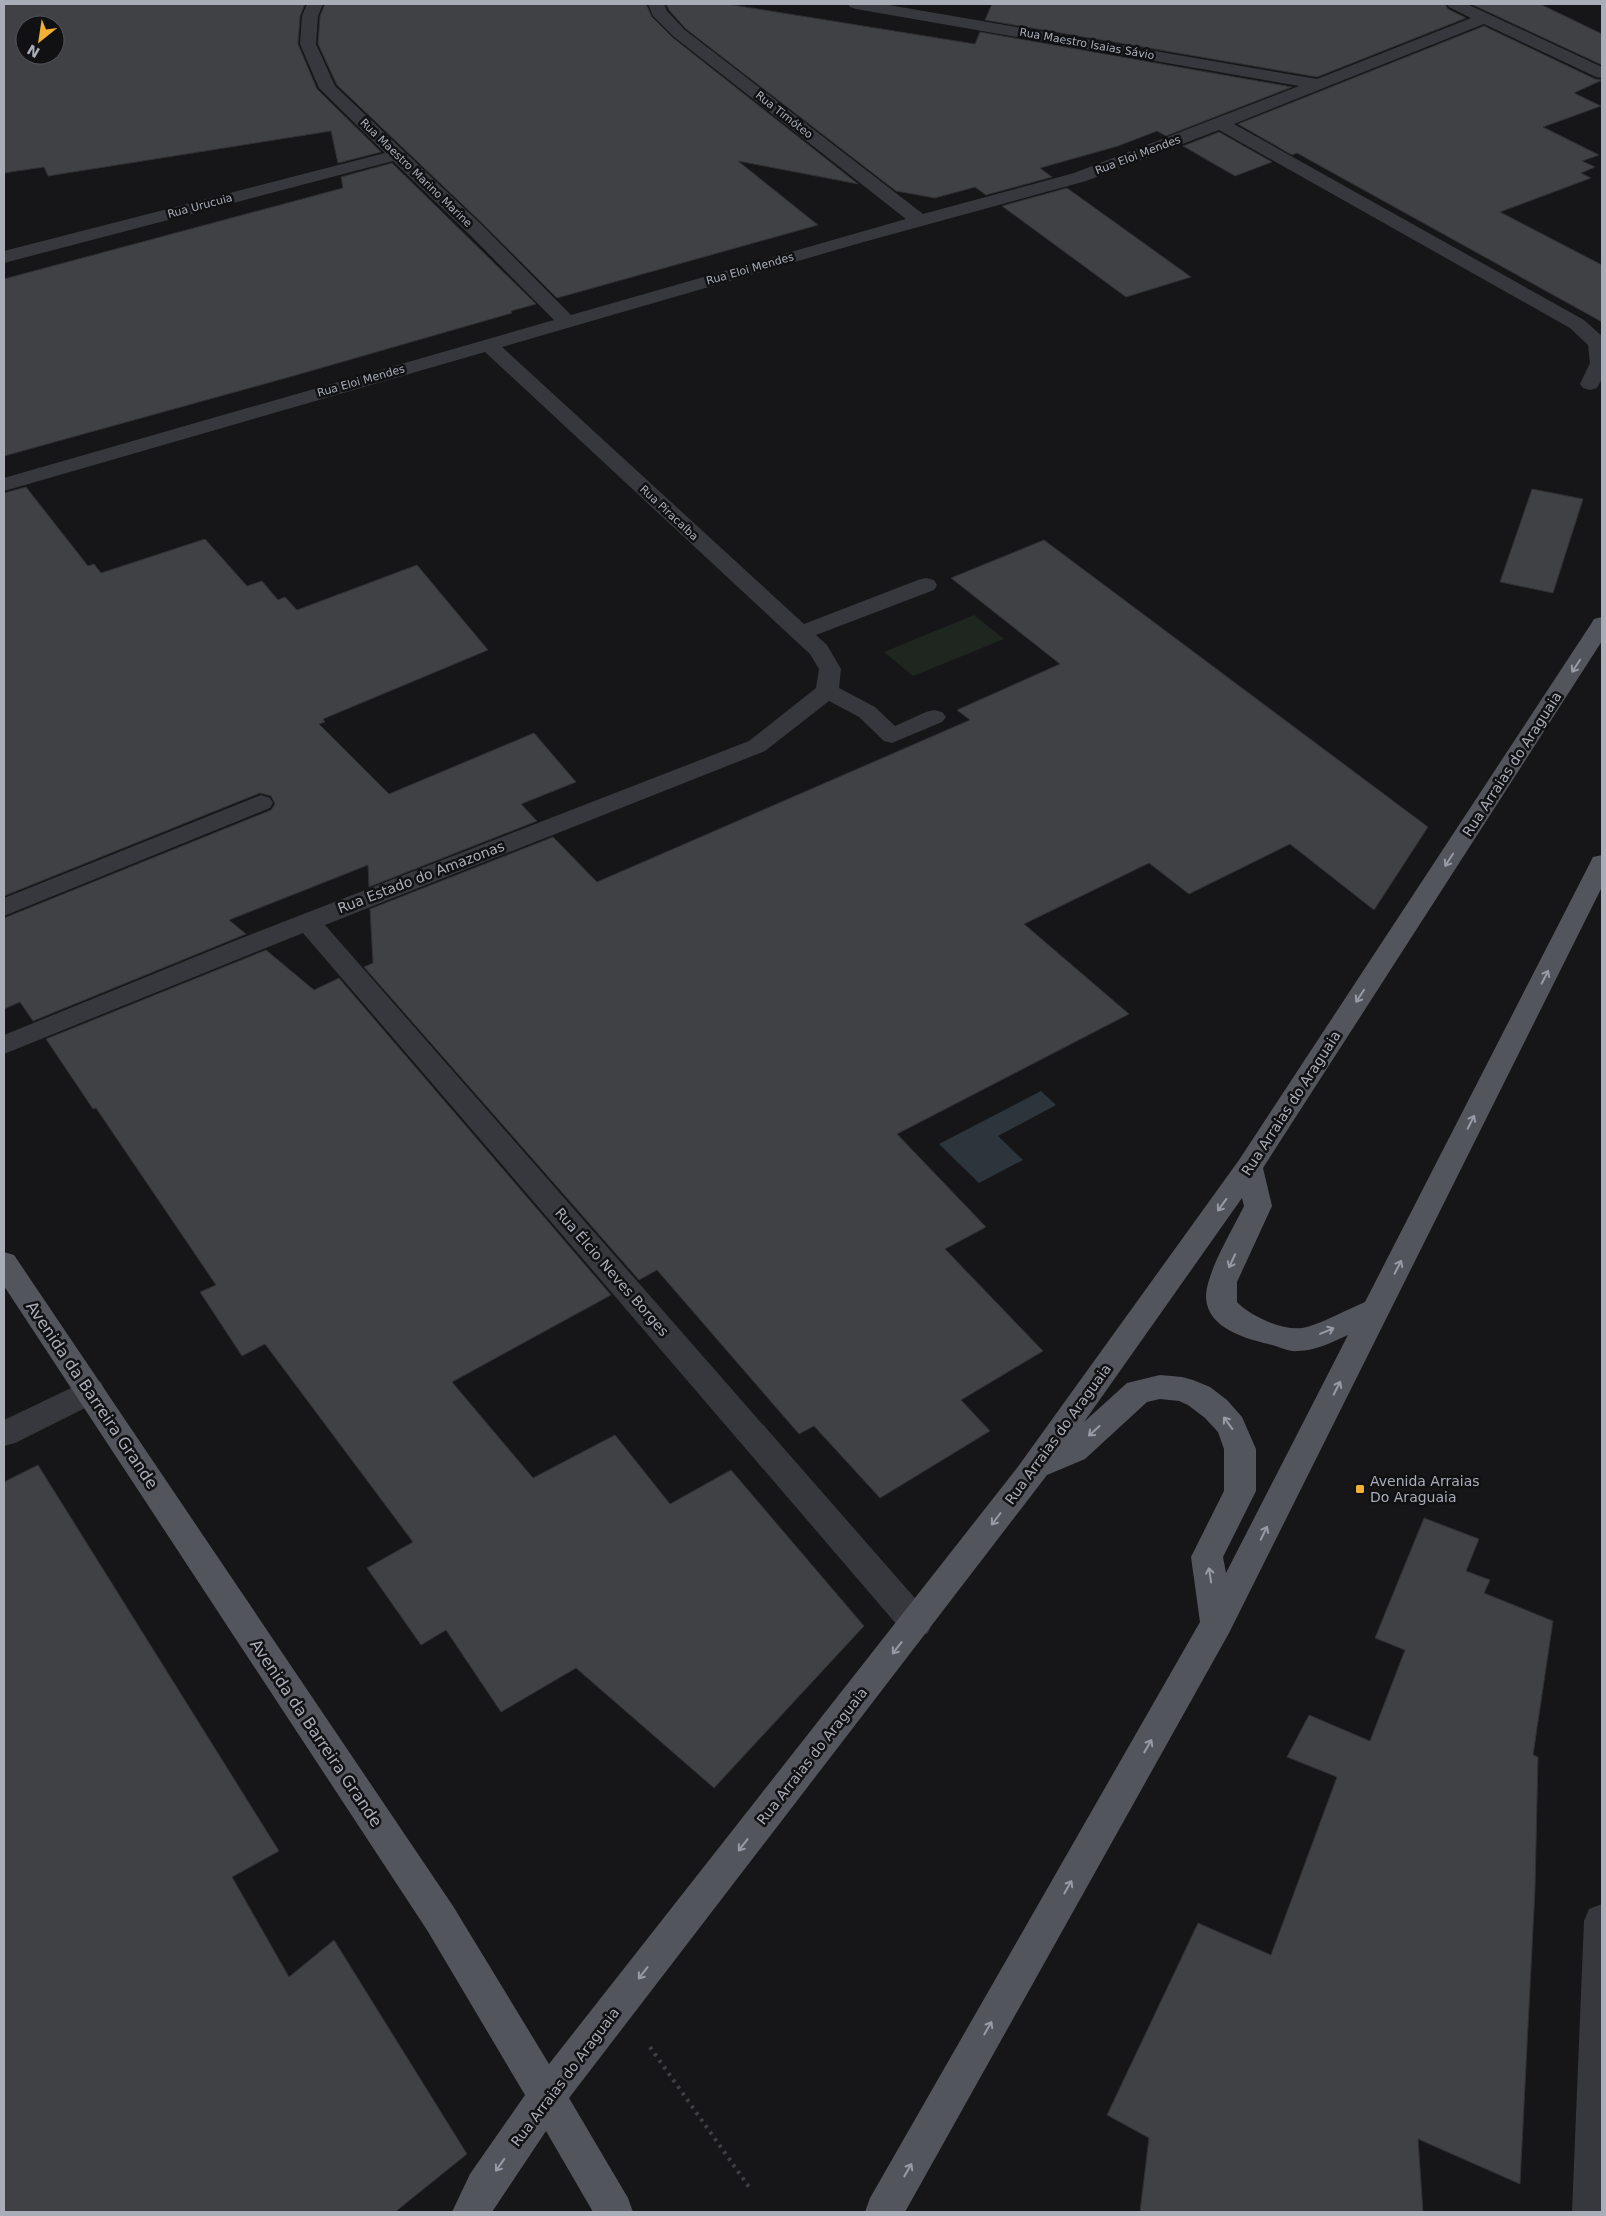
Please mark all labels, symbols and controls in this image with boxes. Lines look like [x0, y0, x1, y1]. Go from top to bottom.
north arrow [15, 15, 65, 65]
street label: Rua Maestro Isaias Sávio [1019, 26, 1156, 62]
text: N [24, 41, 43, 61]
street label: Rua Timóteo [753, 89, 815, 142]
street label: Rua Maestro Marino Marine [357, 116, 475, 230]
street label: Rua Eloi Mendes [1093, 133, 1183, 177]
street label: Rua Urucuia [166, 191, 234, 221]
street label: Rua Eloi Mendes [705, 250, 795, 288]
street label: Rua Eloi Mendes [316, 362, 406, 400]
street label: Rua Piracaíba [637, 483, 701, 543]
one-way arrow [1571, 658, 1581, 672]
street label: Rua Arraias do Araguaia [1459, 689, 1565, 839]
street label: Rua Estado do Amazonas [335, 838, 507, 916]
one-way arrow [1444, 853, 1454, 867]
one-way arrow [1541, 970, 1550, 985]
one-way arrow [1355, 989, 1365, 1003]
street label: Rua Arraias do Araguaia [1238, 1028, 1344, 1178]
one-way arrow [1467, 1115, 1476, 1130]
one-way arrow [1217, 1198, 1227, 1212]
street label: Rua Élcio Neves Borges [552, 1205, 672, 1339]
one-way arrow [1227, 1253, 1236, 1268]
one-way arrow [1394, 1260, 1403, 1275]
street label: Avenida da Barreira Grande [22, 1298, 162, 1492]
one-way arrow [1319, 1326, 1334, 1336]
street label: Rua Arraias do Araguaia [1002, 1361, 1114, 1507]
one-way arrow [1333, 1381, 1342, 1396]
one-way arrow [1223, 1416, 1233, 1430]
one-way arrow [1088, 1426, 1101, 1437]
place label: Avenida Arraias Do Araguaia [1370, 1473, 1480, 1505]
marker: Avenida Arraias Do Araguaia [1354, 1483, 1366, 1495]
one-way arrow [990, 1512, 1001, 1525]
one-way arrow [1260, 1526, 1269, 1541]
one-way arrow [1204, 1567, 1214, 1583]
street label: Avenida da Barreira Grande [246, 1636, 386, 1830]
one-way arrow [892, 1641, 902, 1655]
street label: Rua Arraias do Araguaia [754, 1684, 870, 1828]
one-way arrow [1143, 1738, 1153, 1753]
one-way arrow [738, 1838, 749, 1851]
one-way arrow [1064, 1880, 1073, 1895]
one-way arrow [638, 1966, 649, 1979]
street label: Rua Arraias do Araguaia [508, 2005, 622, 2149]
one-way arrow [983, 2022, 993, 2036]
one-way arrow [495, 2158, 505, 2172]
one-way arrow [903, 2163, 913, 2177]

